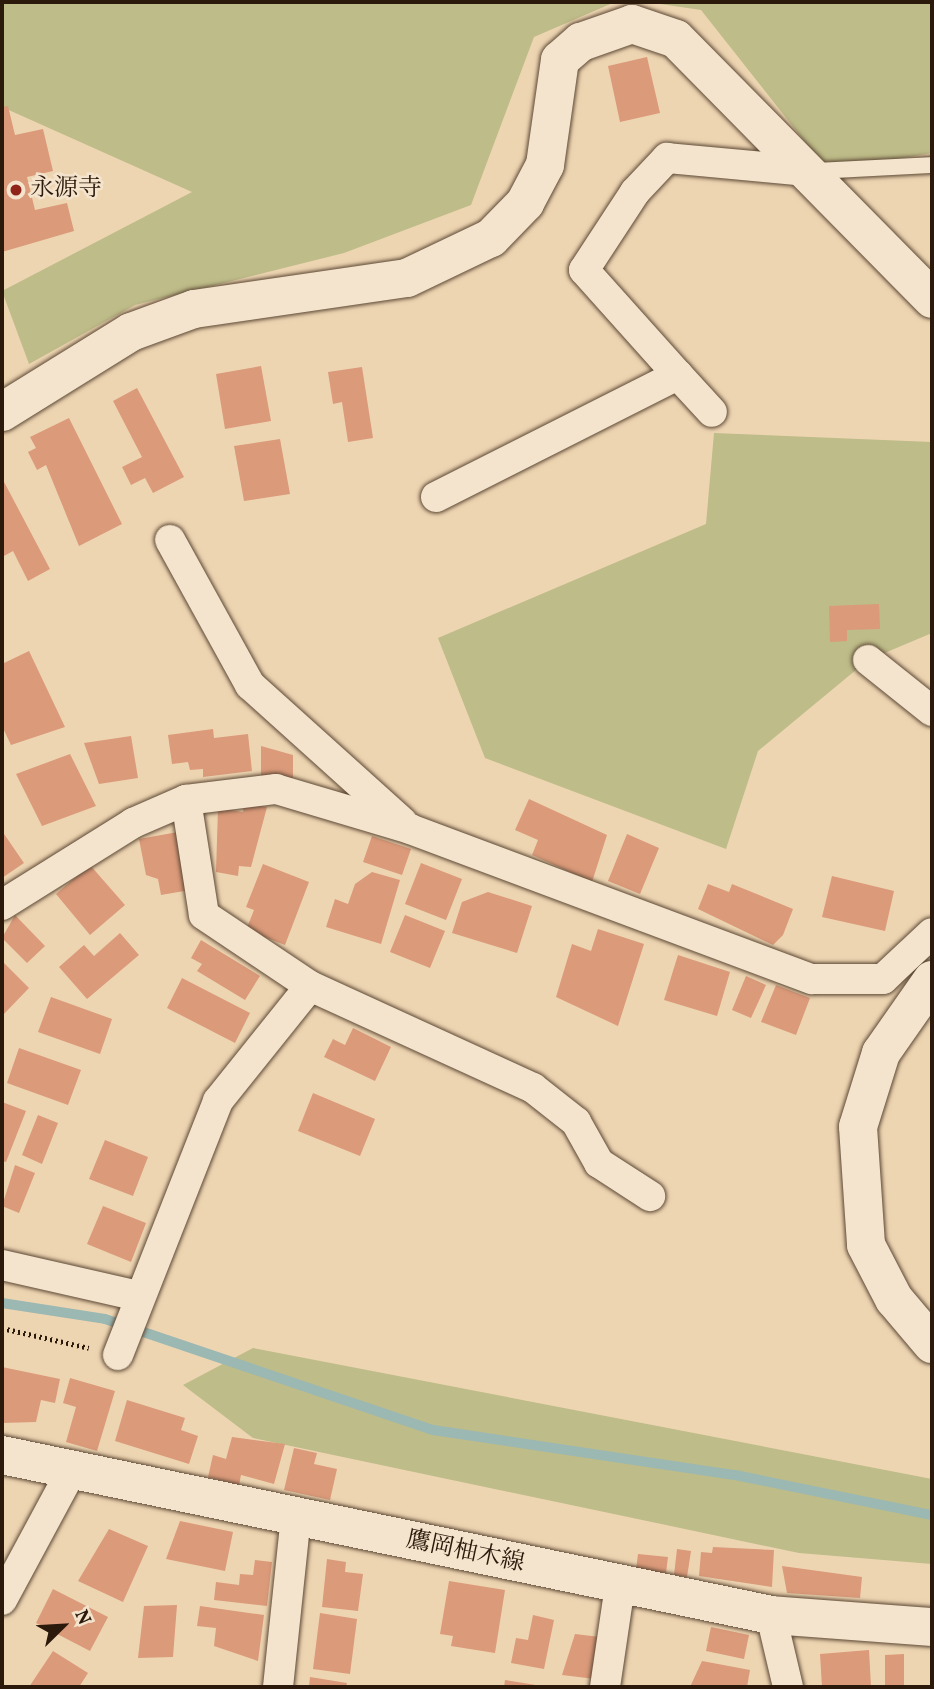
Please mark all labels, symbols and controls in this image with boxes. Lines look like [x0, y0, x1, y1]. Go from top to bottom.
place label: 永源寺 [30, 176, 102, 204]
marker: 永源寺 [8, 182, 24, 198]
street label: 鷹岡柚木線 [403, 1526, 527, 1580]
north arrow [28, 1591, 98, 1661]
text: N [67, 1606, 97, 1629]

